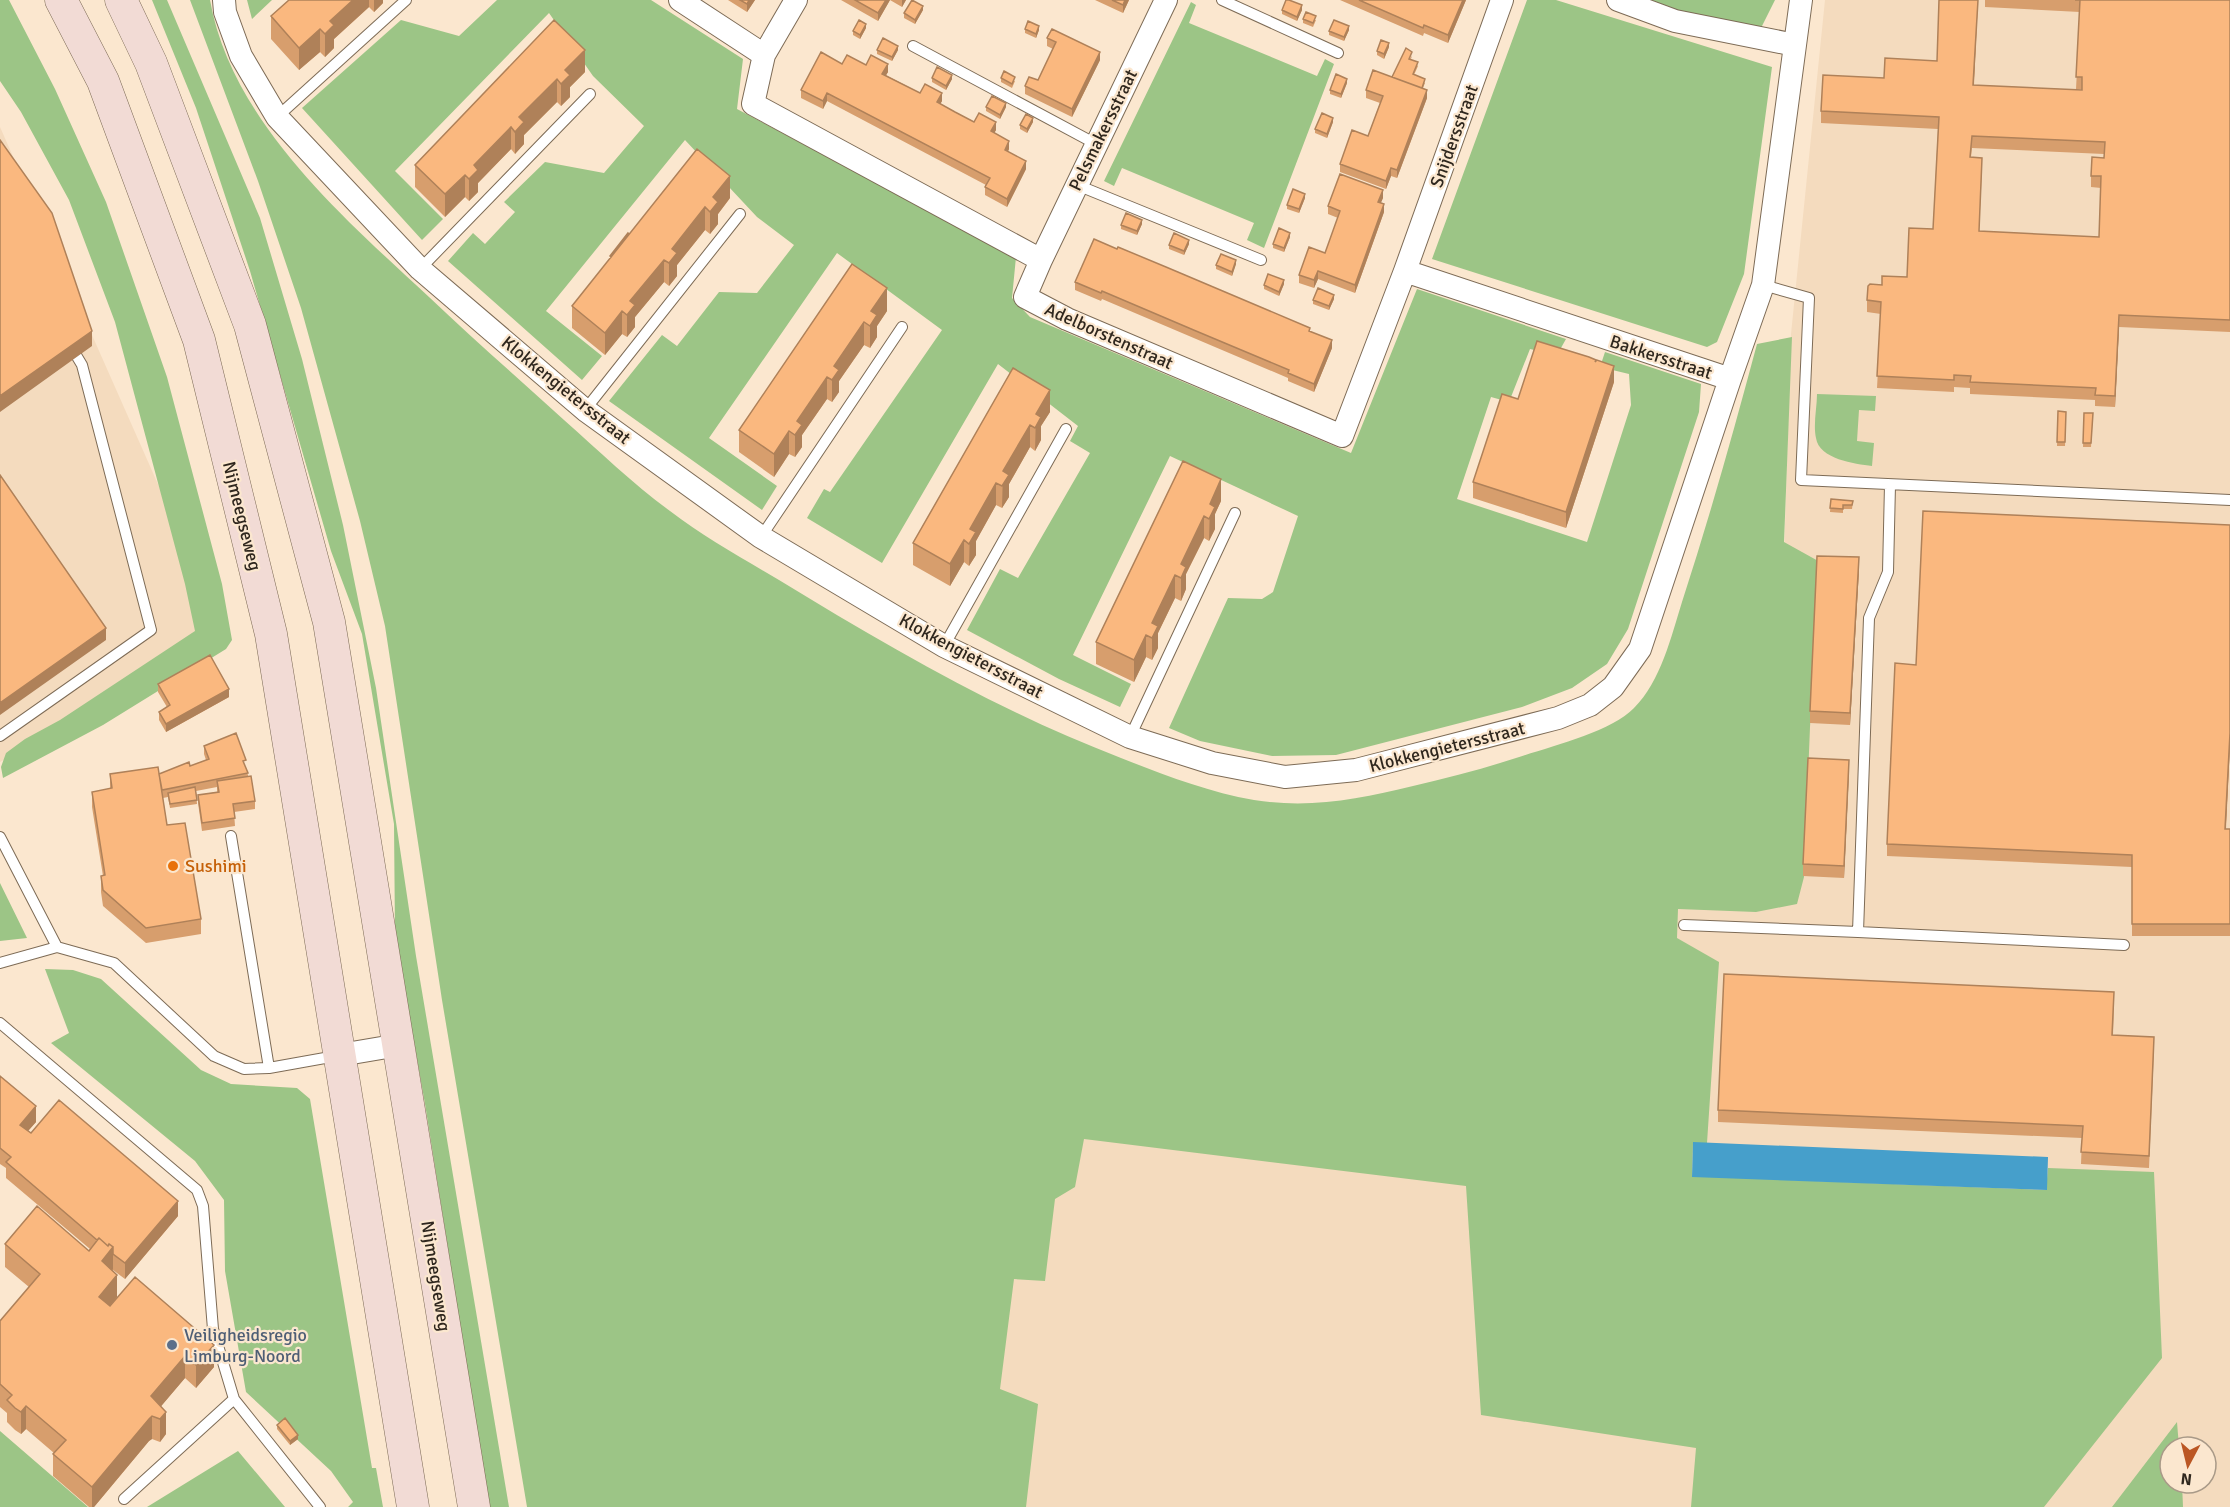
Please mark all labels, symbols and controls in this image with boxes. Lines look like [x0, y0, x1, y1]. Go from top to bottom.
street label: Pelsmakersstraat [1064, 66, 1142, 194]
street label: Snijdersstraat [1425, 82, 1483, 190]
street label: Adelborstenstraat [1041, 298, 1177, 374]
street label: Bakkersstraat [1607, 330, 1715, 384]
street label: Klokkengietersstraat [497, 331, 635, 449]
street label: Nijmeegseweg [218, 459, 266, 573]
street label: Klokkengietersstraat [895, 609, 1047, 703]
street label: Klokkengietersstraat [1367, 717, 1527, 777]
place label: Sushimi [185, 855, 247, 877]
marker: Sushimi [166, 859, 180, 873]
street label: Nijmeegseweg [416, 1219, 456, 1333]
place label: Veiligheidsregio Limburg-Noord [184, 1324, 307, 1367]
marker: Veiligheidsregio Limburg-Noord [165, 1338, 179, 1352]
north arrow [2158, 1435, 2218, 1495]
text: N [2180, 1468, 2193, 1489]

